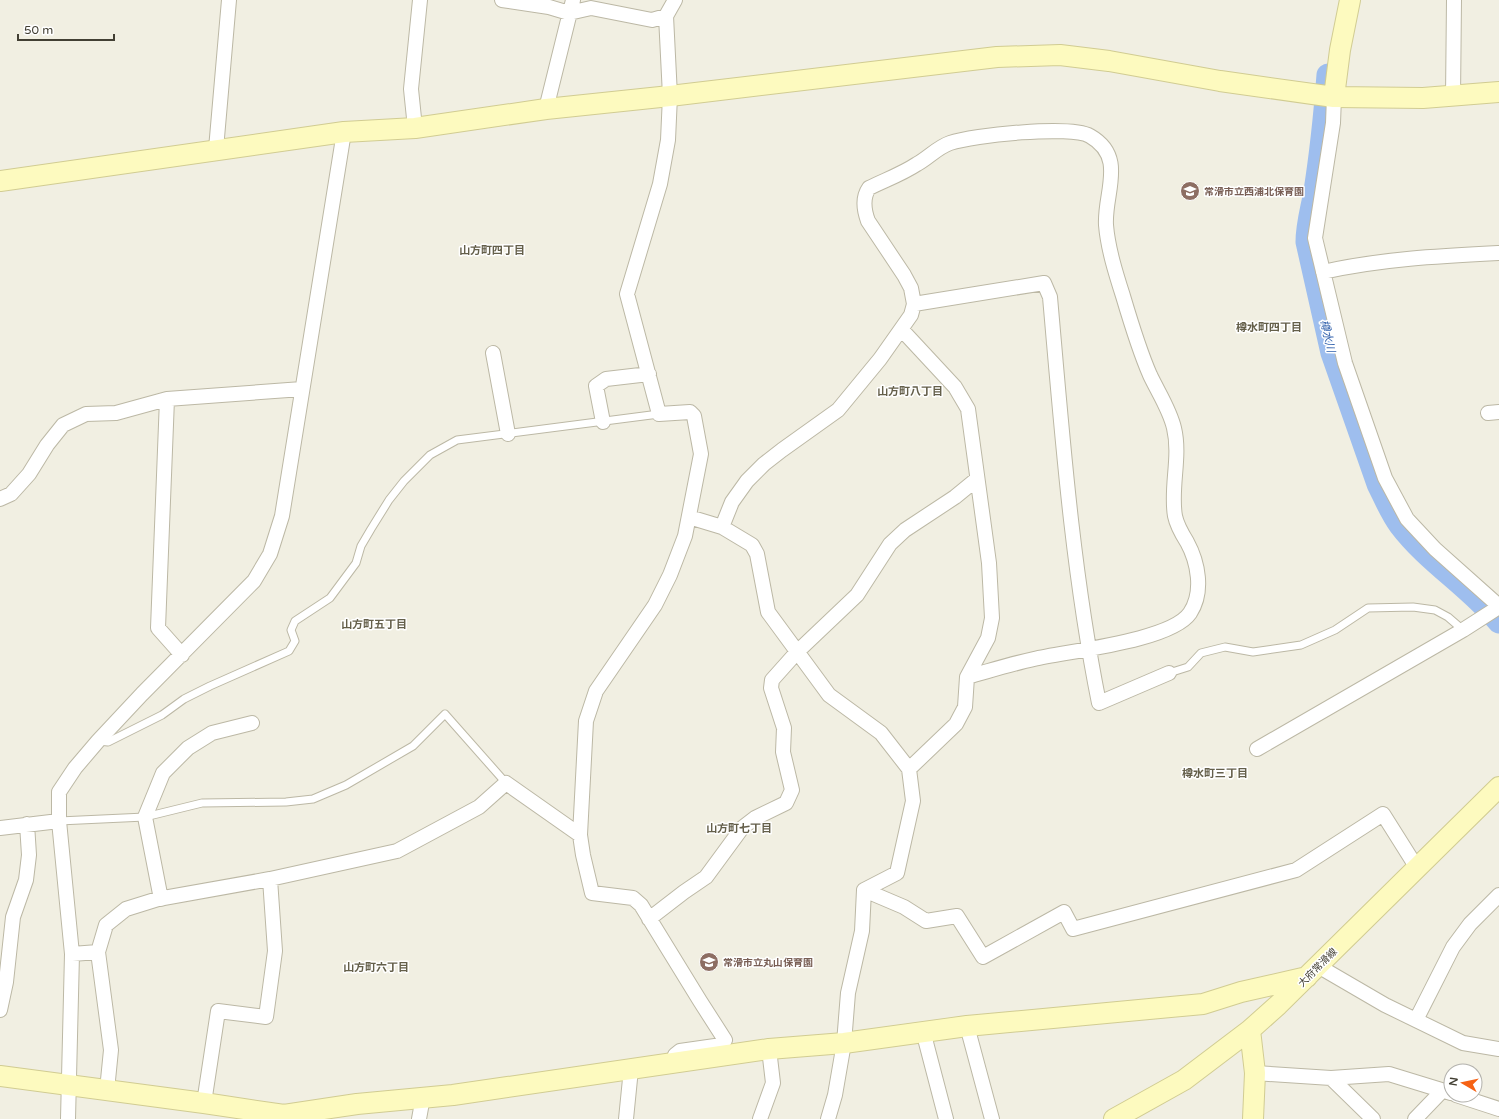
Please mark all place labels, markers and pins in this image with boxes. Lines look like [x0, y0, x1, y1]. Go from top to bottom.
school or university icon: 常滑市立西浦北保育園 [1179, 180, 1201, 202]
place label: 常滑市立西浦北保育園 [1204, 186, 1304, 198]
school or university icon: 常滑市立丸山保育園 [698, 951, 720, 973]
place label: 常滑市立丸山保育園 [723, 957, 813, 969]

